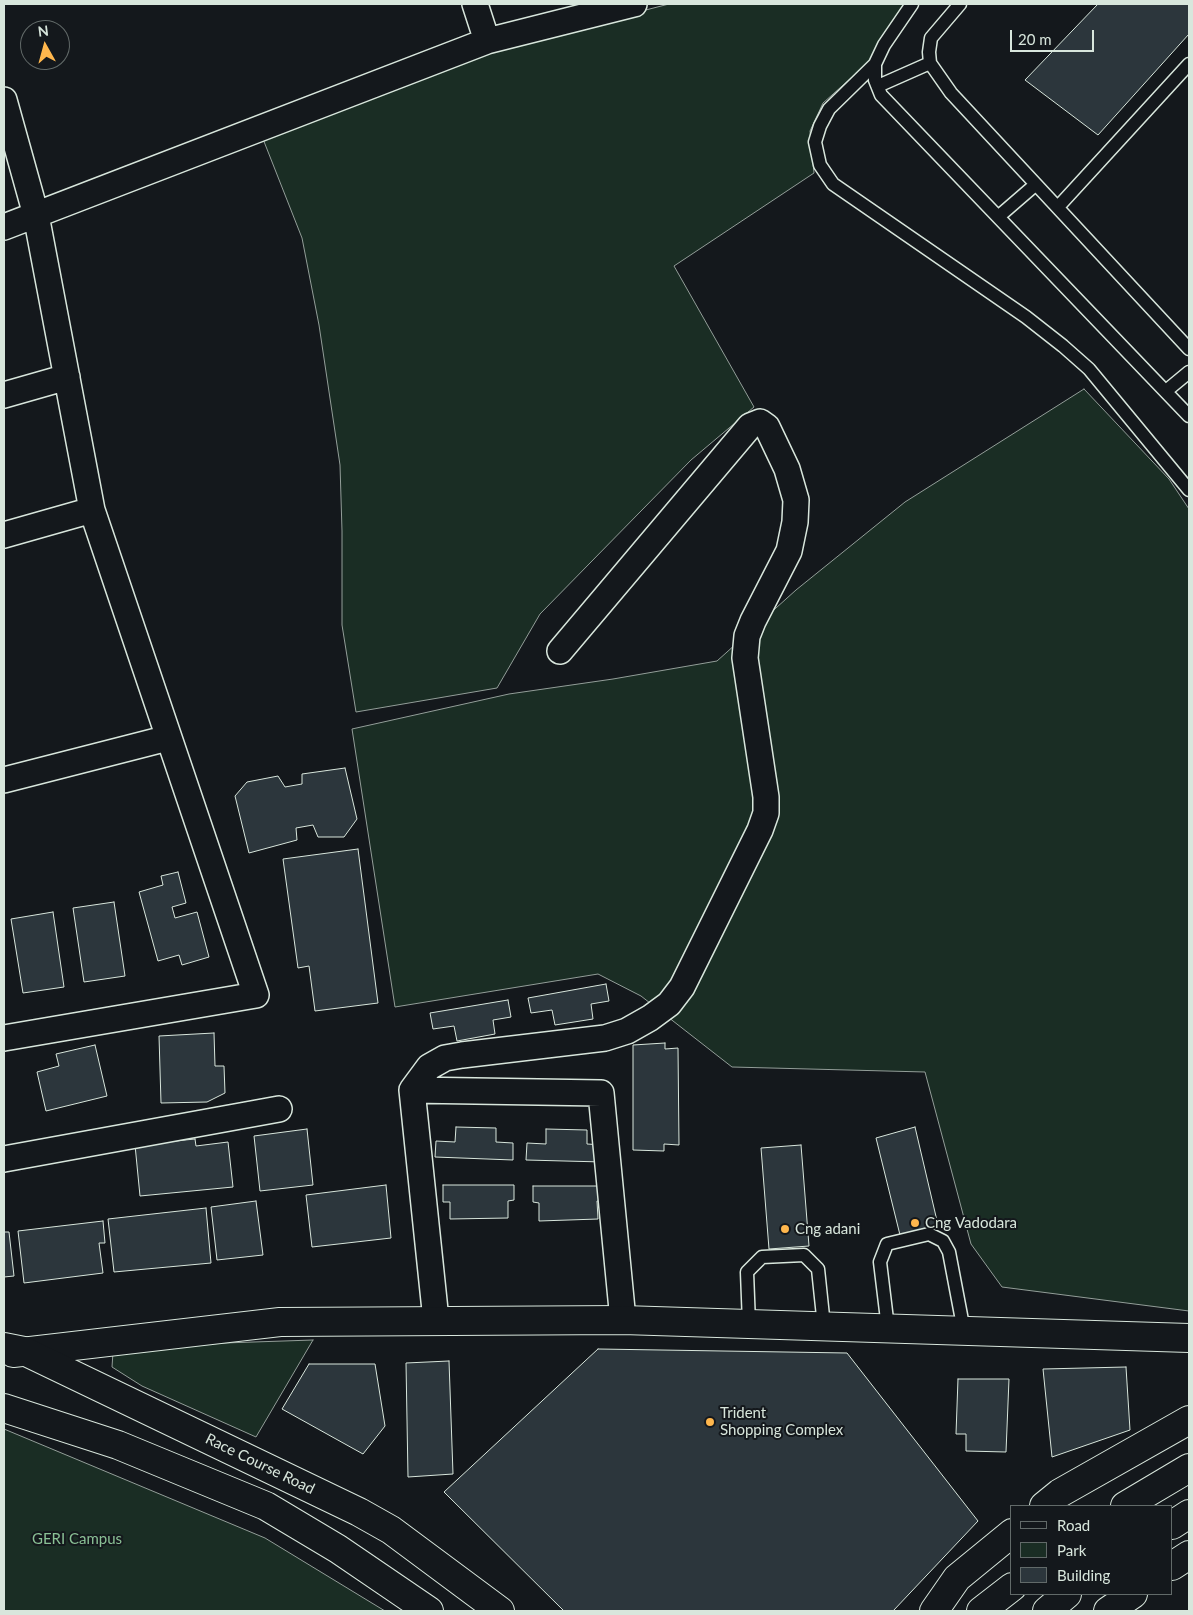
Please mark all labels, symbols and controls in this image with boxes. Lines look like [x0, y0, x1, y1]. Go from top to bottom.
north arrow [20, 20, 70, 70]
scale bar [1013, 20, 1097, 52]
text: N [37, 22, 50, 40]
text: 20 m [1018, 30, 1052, 48]
place label: Cng Vadodara [925, 1214, 1017, 1232]
marker: Cng Vadodara [909, 1217, 921, 1229]
place label: Cng adani [795, 1220, 860, 1238]
marker: Cng adani [779, 1223, 791, 1235]
place label: Trident Shopping Complex [720, 1404, 843, 1439]
marker: Trident Shopping Complex [704, 1416, 716, 1428]
street label: Race Course Road [202, 1430, 318, 1498]
legend [1010, 1505, 1173, 1595]
text: Road [1057, 1516, 1090, 1534]
park label: GERI Campus [32, 1530, 122, 1548]
text: Park [1057, 1541, 1086, 1559]
text: Building [1057, 1566, 1110, 1584]

